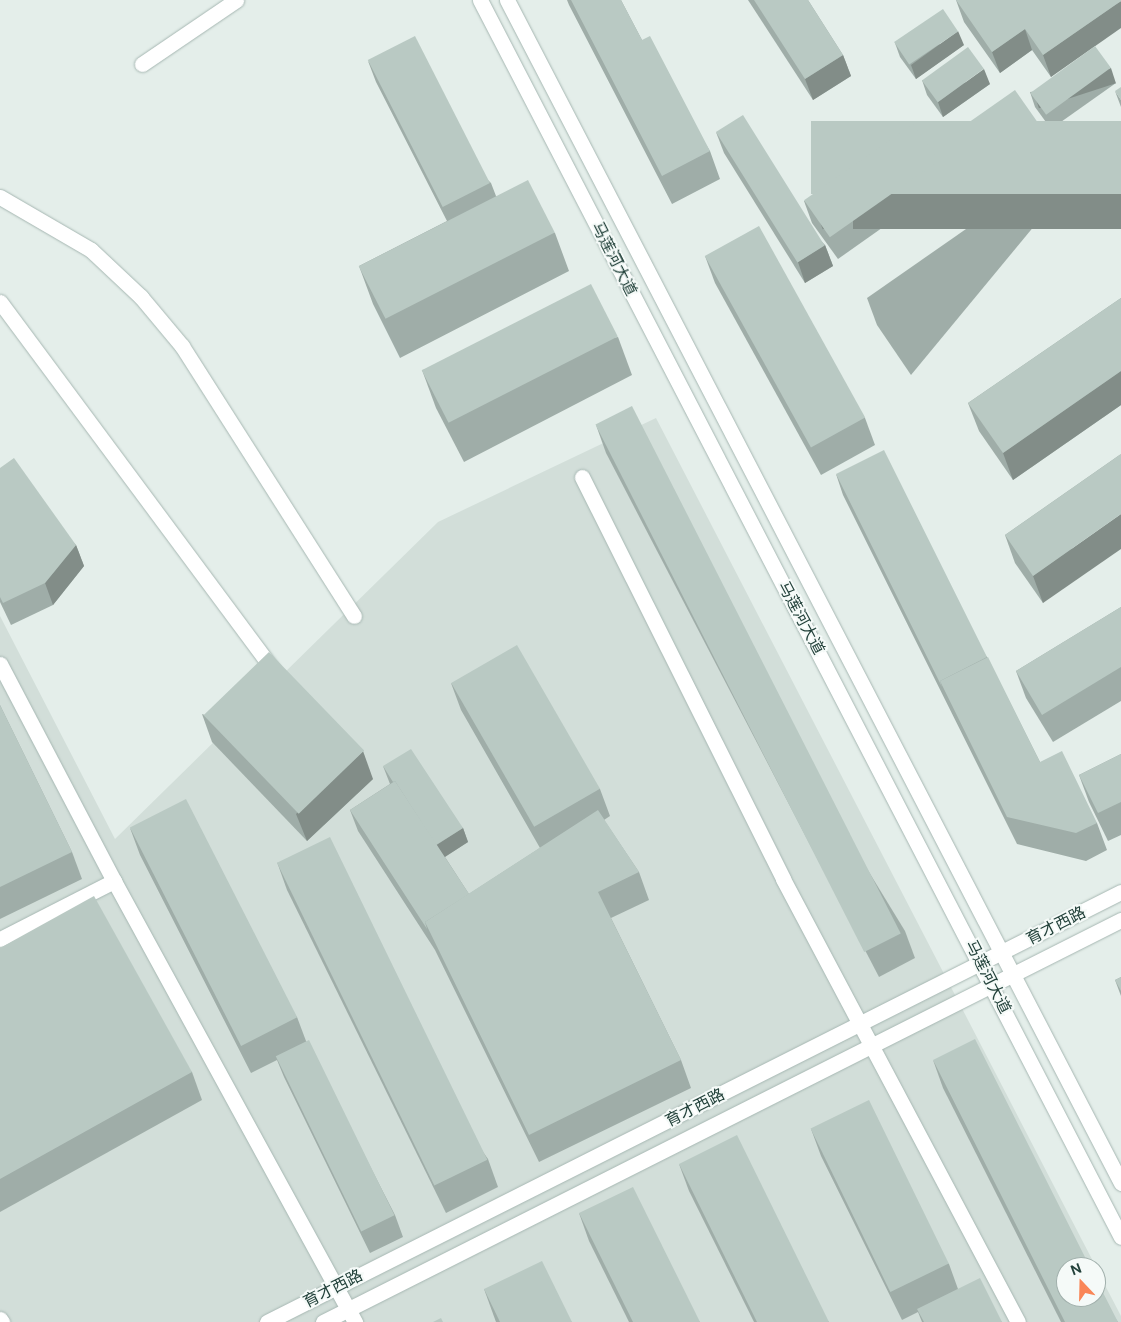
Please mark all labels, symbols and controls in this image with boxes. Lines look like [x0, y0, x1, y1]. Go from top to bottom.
street label: 马莲河大道 [587, 219, 641, 299]
street label: 马莲河大道 [774, 578, 828, 658]
street label: 育才西路 [1023, 903, 1089, 949]
street label: 马莲河大道 [961, 937, 1015, 1017]
street label: 育才西路 [662, 1085, 728, 1131]
north arrow [1056, 1257, 1106, 1307]
text: N [1068, 1259, 1084, 1279]
street label: 育才西路 [300, 1266, 366, 1312]

